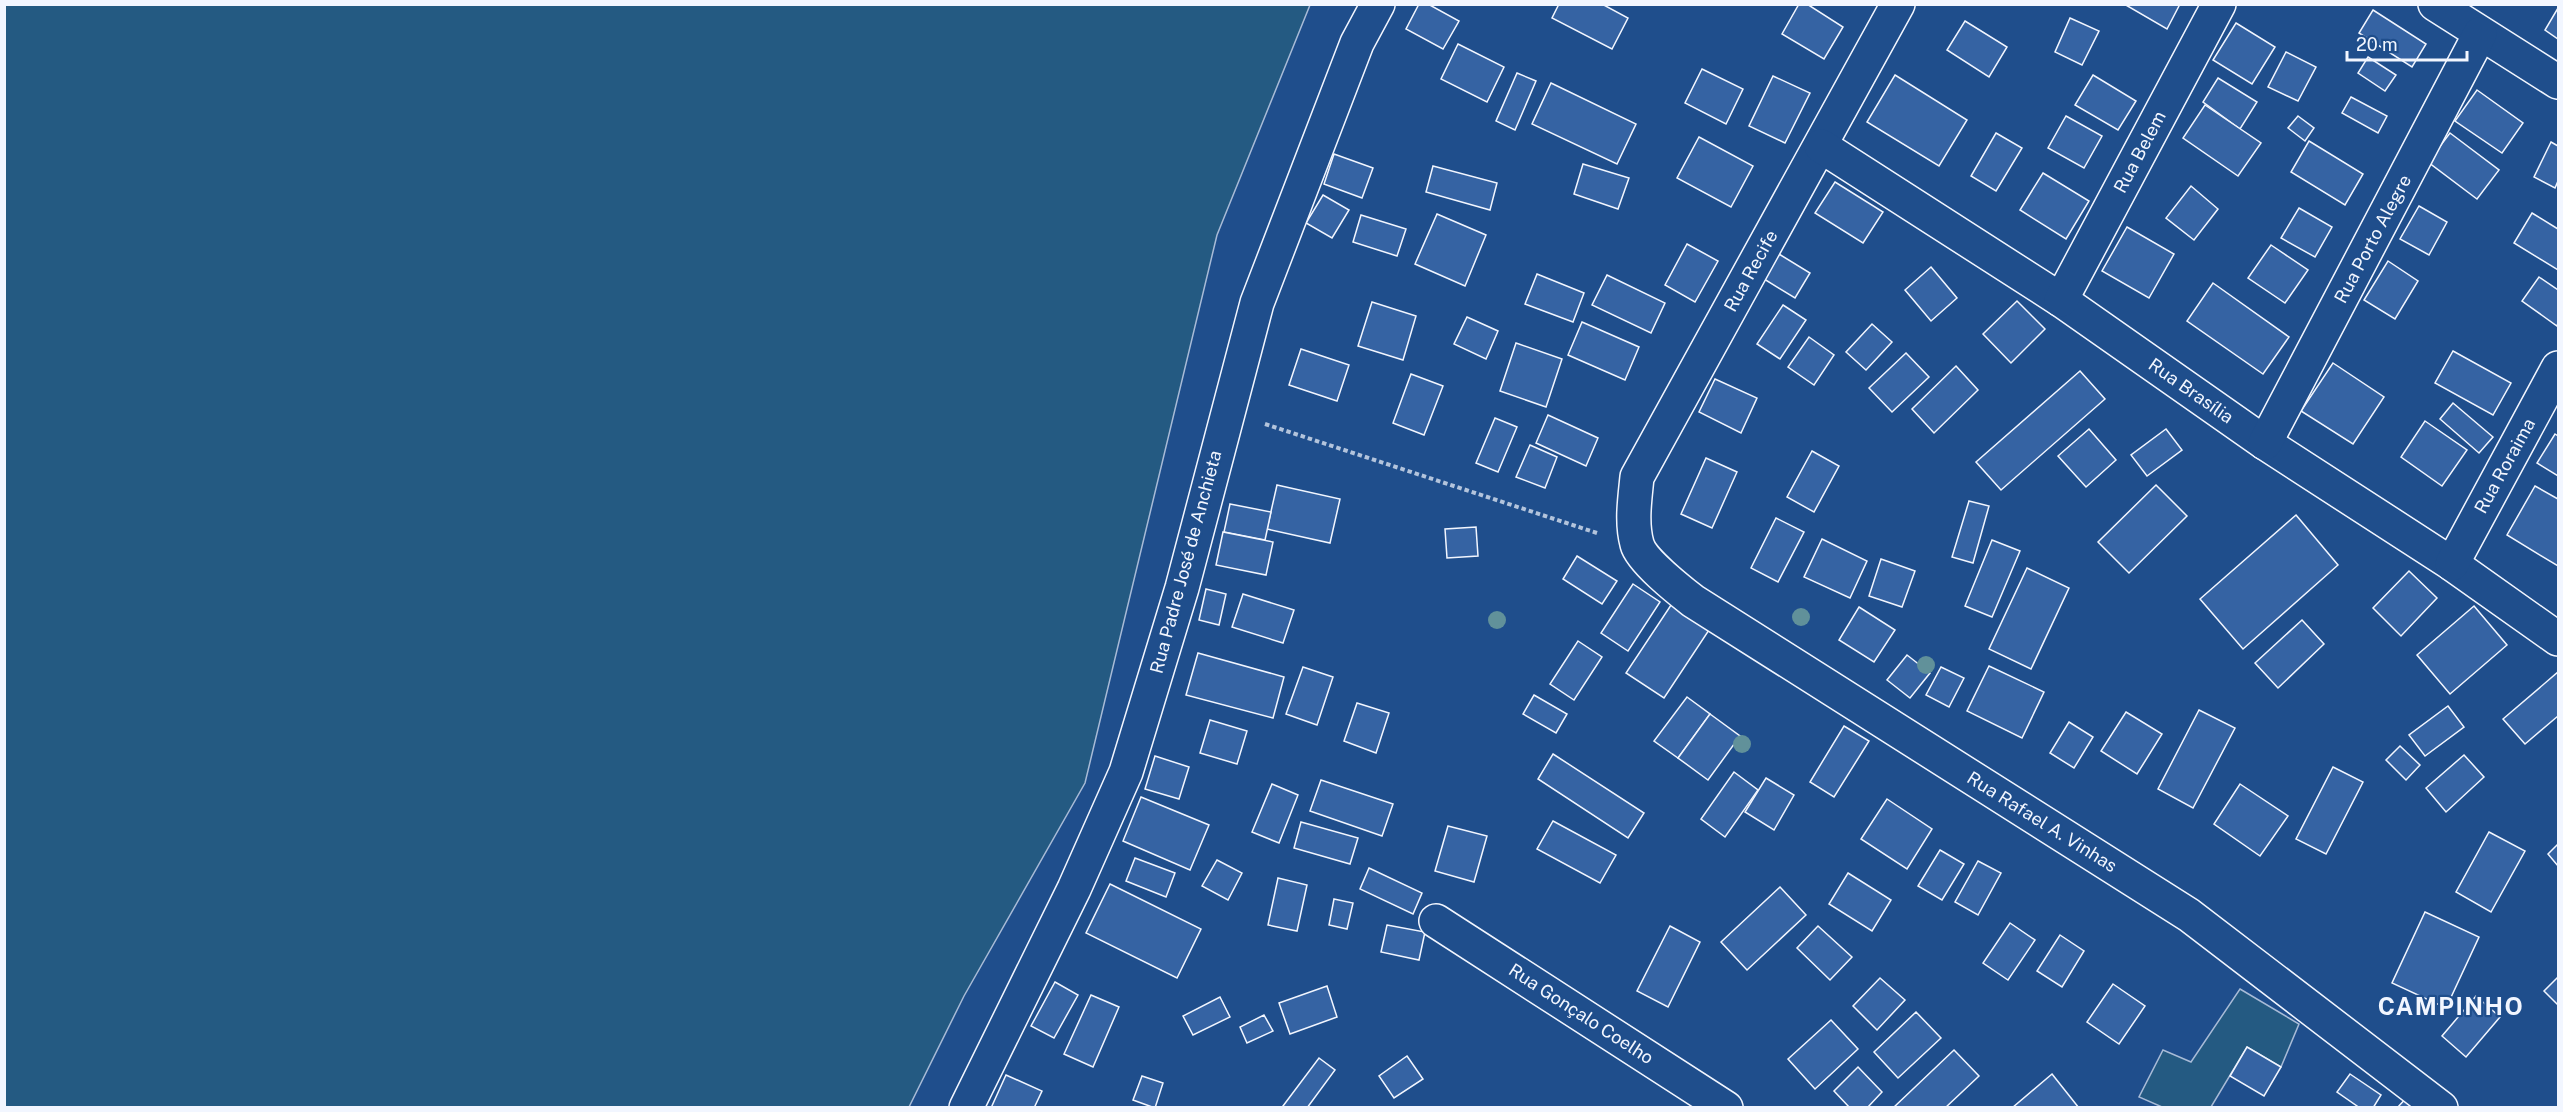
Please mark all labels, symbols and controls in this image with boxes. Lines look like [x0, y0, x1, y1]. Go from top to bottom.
scale bar [2347, 24, 2467, 62]
text: 20 m [2356, 34, 2398, 55]
street label: Rua Belem [2109, 107, 2170, 196]
street label: Rua Porto Alegre [2330, 171, 2415, 307]
street label: Rua Recife [1720, 226, 1782, 315]
street label: Rua Brasília [2145, 354, 2238, 428]
street label: Rua Roraima [2470, 414, 2539, 517]
street label: Rua Padre José de Anchieta [1146, 448, 1225, 676]
street label: Rua Rafael A. Vinhas [1963, 767, 2121, 876]
street label: Rua Gonçalo Coelho [1505, 959, 1658, 1068]
district label: CAMPINHO [2378, 992, 2524, 1020]

